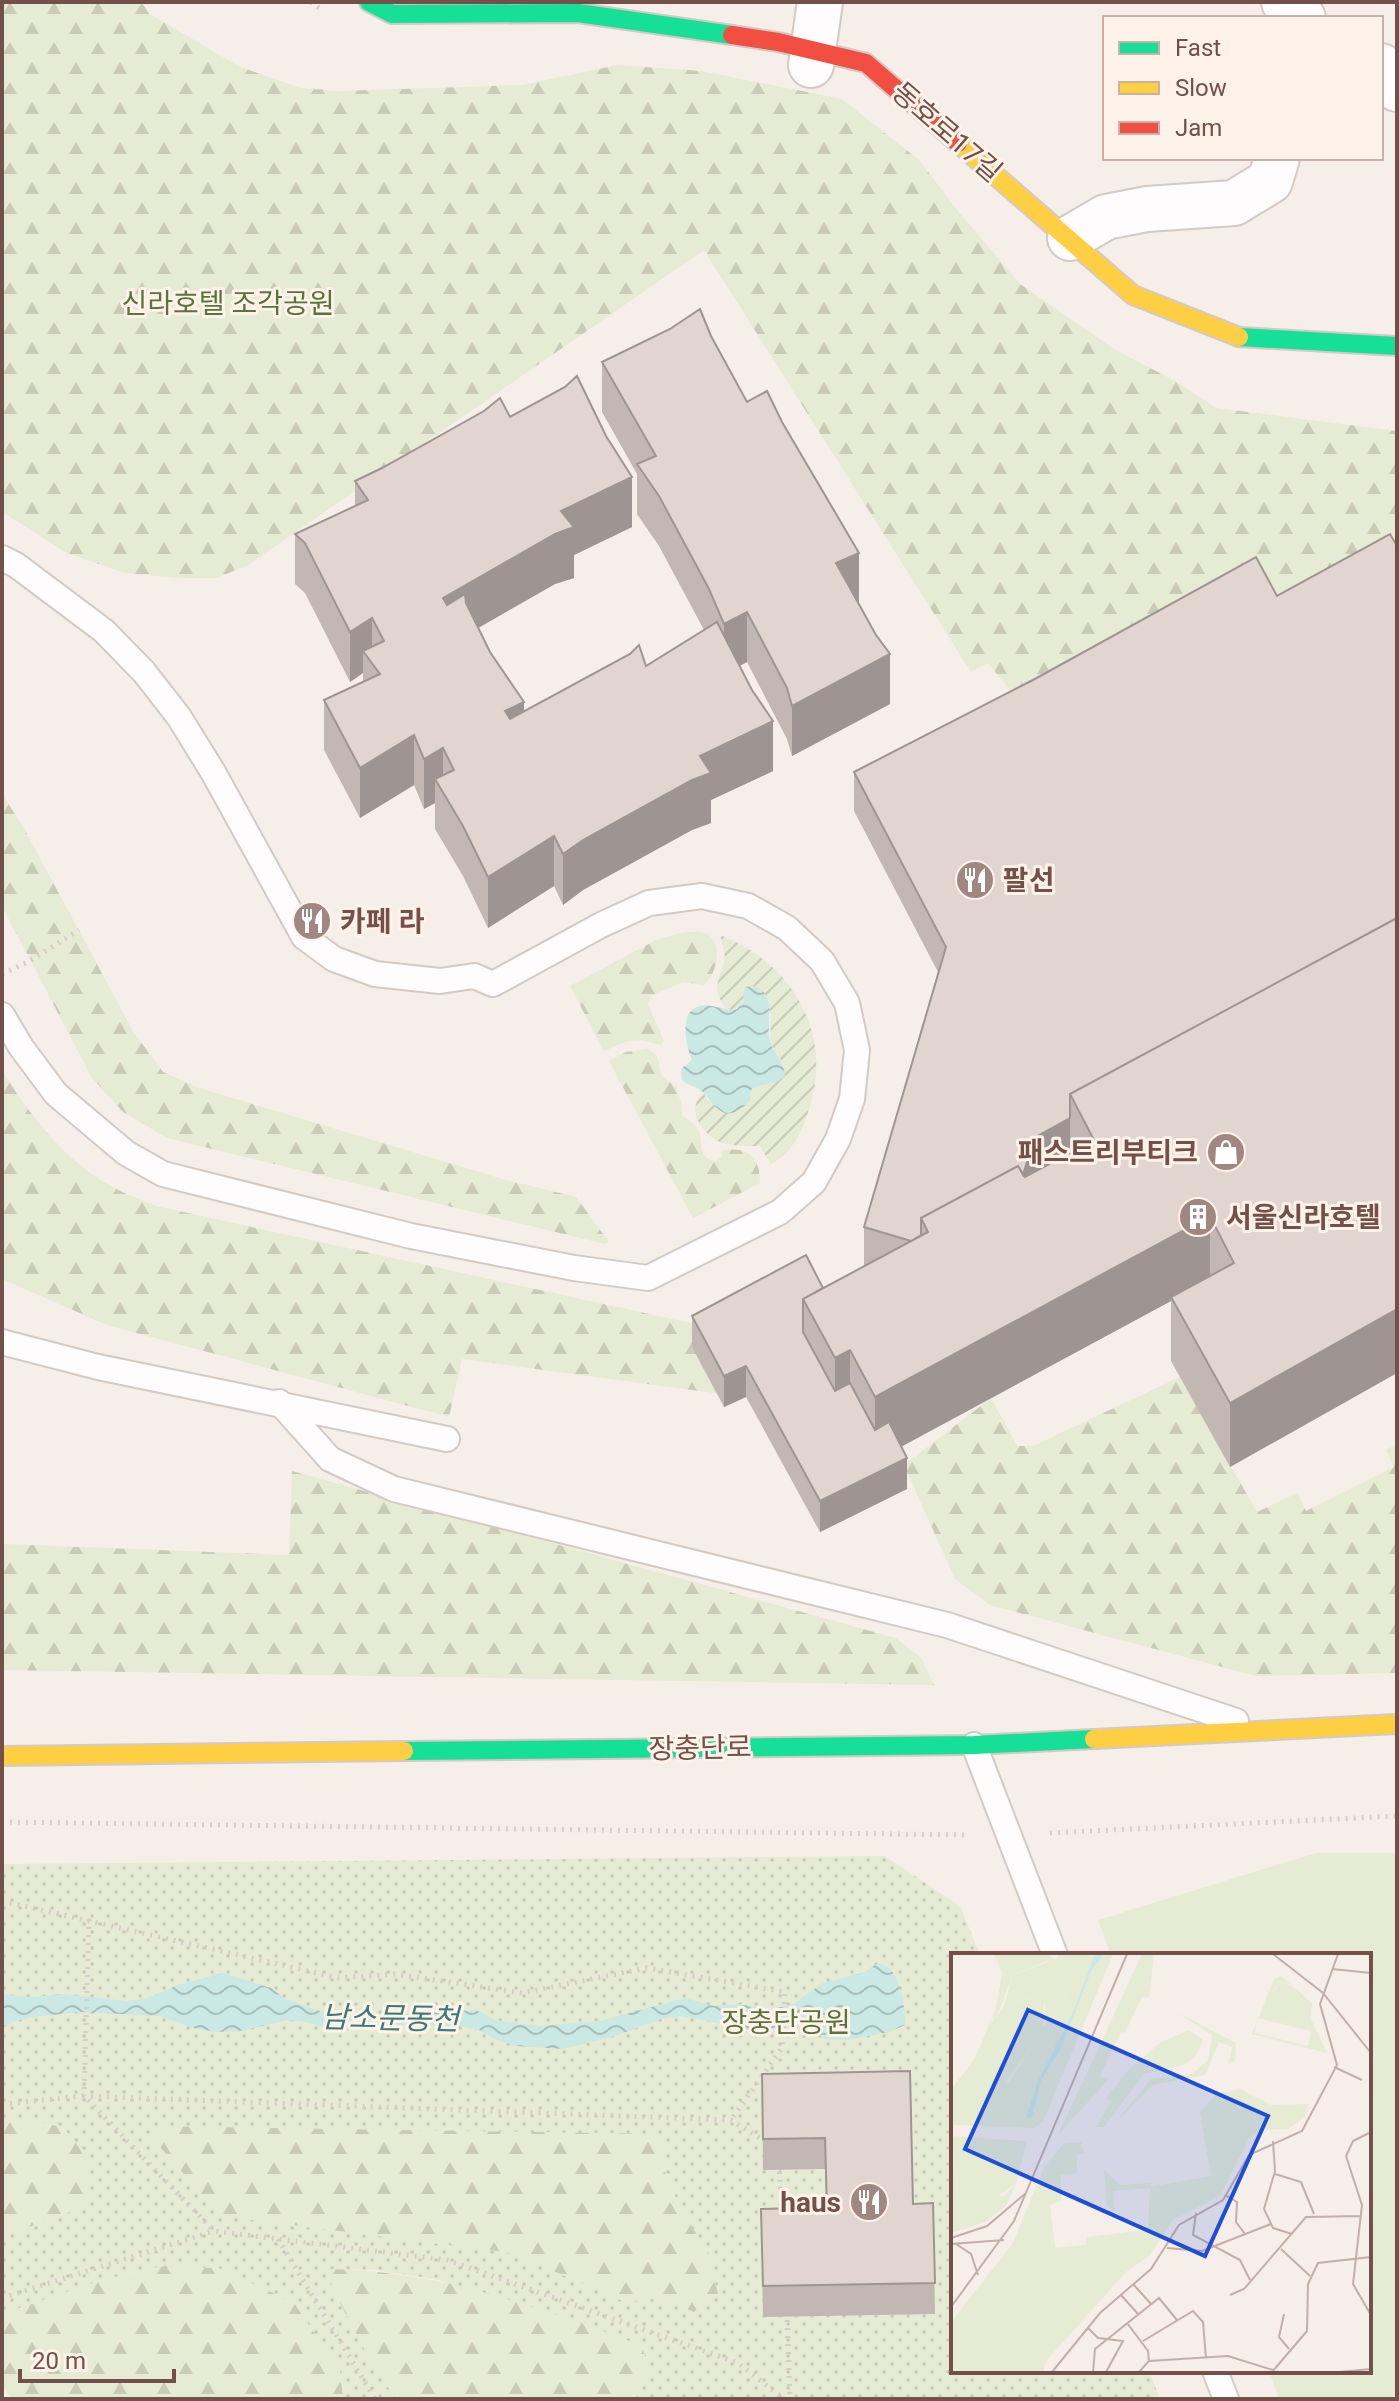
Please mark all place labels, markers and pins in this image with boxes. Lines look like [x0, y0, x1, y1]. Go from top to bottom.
restaurant icon: 팔선 [954, 859, 996, 901]
place label: 팔선 [1003, 864, 1055, 897]
restaurant icon: 카페 라 [291, 900, 333, 942]
place label: 카페 라 [340, 905, 424, 938]
shop icon: 패스트리부티크 [1205, 1131, 1247, 1173]
place label: 패스트리부티크 [1018, 1136, 1198, 1169]
building icon: 서울신라호텔 [1177, 1196, 1219, 1238]
place label: 서울신라호텔 [1226, 1201, 1381, 1234]
restaurant icon: haus [848, 2181, 890, 2223]
place label: haus [780, 2186, 841, 2219]

